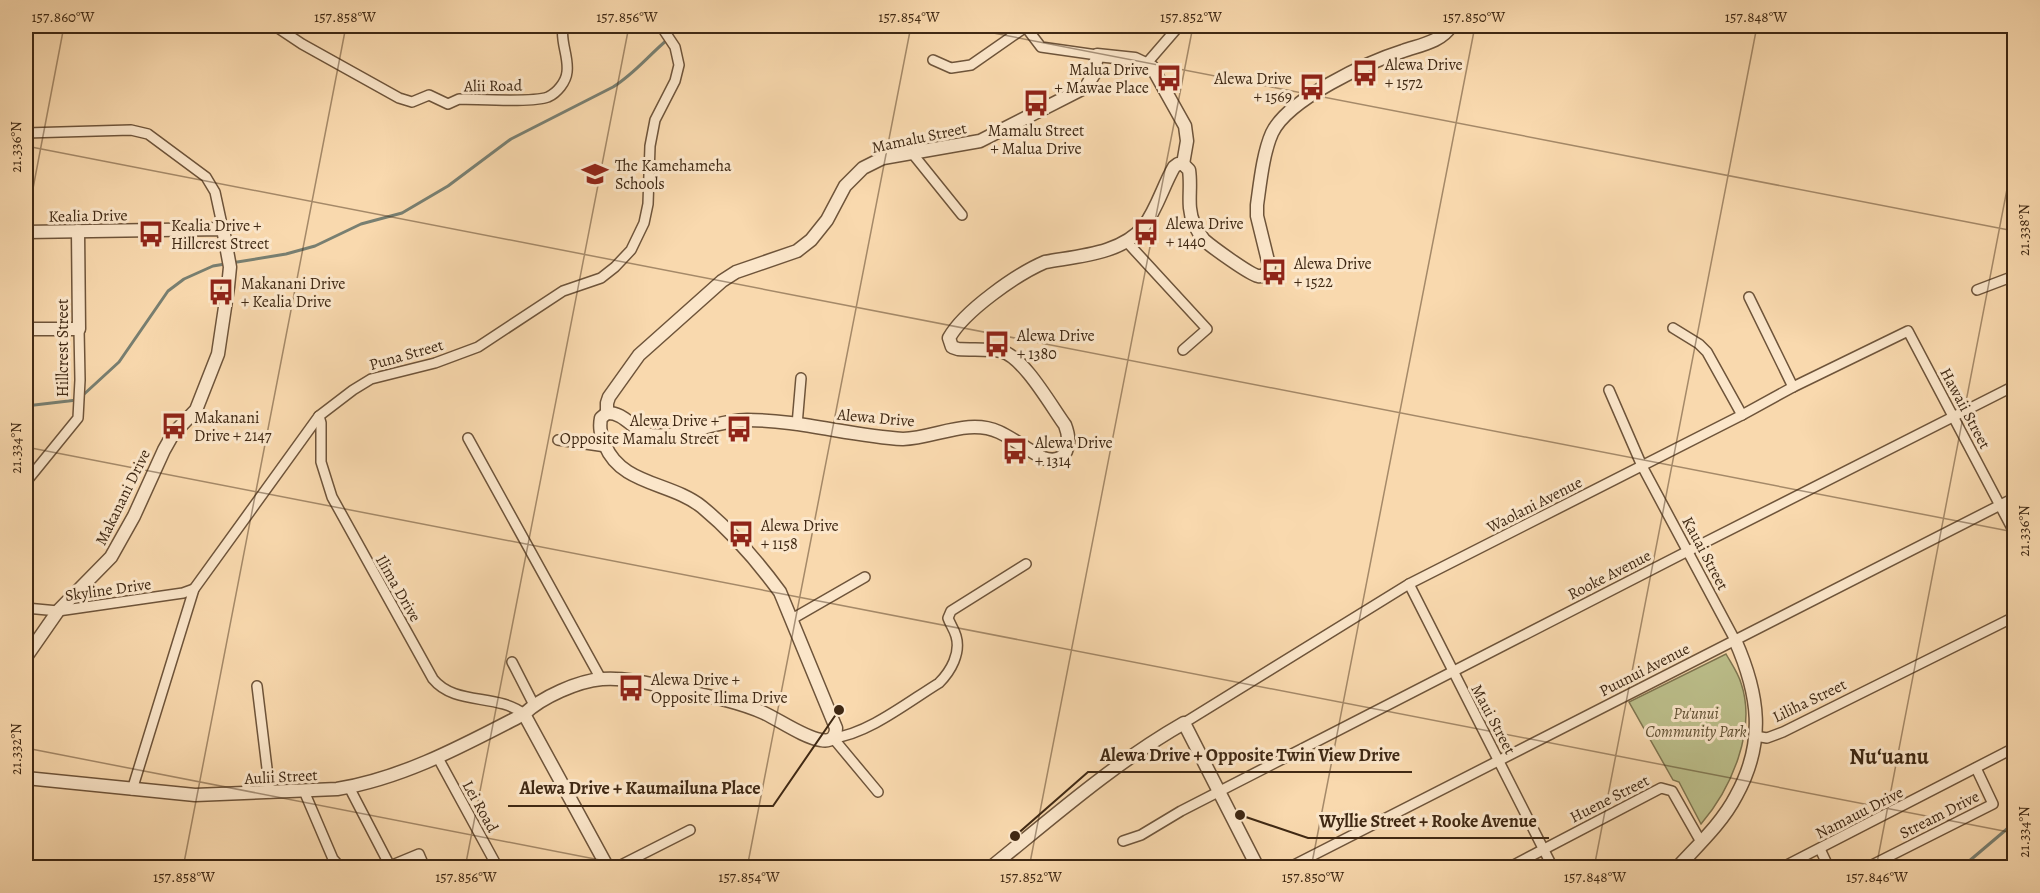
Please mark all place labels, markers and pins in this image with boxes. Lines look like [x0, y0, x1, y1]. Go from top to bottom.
place label: Alewa Drive + 1572 [1384, 54, 1463, 94]
bus stop icon: Alewa Drive + 1572 [1350, 58, 1380, 88]
place label: Malua Drive + Mawae Place [1054, 59, 1149, 99]
bus stop icon: Malua Drive + Mawae Place [1154, 63, 1184, 93]
place label: Alewa Drive + 1569 [1213, 68, 1292, 108]
bus stop icon: Alewa Drive + 1569 [1297, 72, 1327, 102]
bus stop icon: Mamalu Street + Malua Drive [1021, 88, 1051, 118]
place label: Mamalu Street + Malua Drive [988, 120, 1084, 160]
place label: The Kamehameha Schools [615, 155, 732, 195]
school or university icon: The Kamehameha Schools [580, 159, 610, 189]
place label: Alewa Drive + 1440 [1165, 213, 1244, 253]
place label: Kealia Drive + Hillcrest Street [171, 215, 269, 255]
bus stop icon: Alewa Drive + 1440 [1131, 217, 1161, 247]
bus stop icon: Kealia Drive + Hillcrest Street [136, 219, 166, 249]
place label: Alewa Drive + 1522 [1293, 253, 1372, 293]
bus stop icon: Alewa Drive + 1522 [1259, 257, 1289, 287]
place label: Makanani Drive + Kealia Drive [241, 273, 346, 313]
bus stop icon: Makanani Drive + Kealia Drive [206, 277, 236, 307]
place label: Alewa Drive + 1380 [1016, 325, 1095, 365]
bus stop icon: Alewa Drive + 1380 [982, 329, 1012, 359]
place label: Makanani Drive + 2147 [194, 407, 272, 447]
place label: Alewa Drive + Opposite Mamalu Street [560, 410, 719, 450]
bus stop icon: Makanani Drive + 2147 [159, 411, 189, 441]
bus stop icon: Alewa Drive + Opposite Mamalu Street [724, 414, 754, 444]
place label: Alewa Drive + 1314 [1034, 432, 1113, 472]
bus stop icon: Alewa Drive + 1314 [1000, 436, 1030, 466]
place label: Alewa Drive + 1158 [760, 515, 839, 555]
bus stop icon: Alewa Drive + 1158 [726, 519, 756, 549]
place label: Alewa Drive + Opposite Ilima Drive [650, 669, 788, 709]
bus stop icon: Alewa Drive + Opposite Ilima Drive [616, 673, 646, 703]
callout: Alewa Drive + Opposite Twin View Drive [1088, 736, 1412, 772]
callout: Alewa Drive + Kaumailuna Place [508, 770, 773, 806]
callout: Wyllie Street + Rooke Avenue [1308, 802, 1549, 838]

